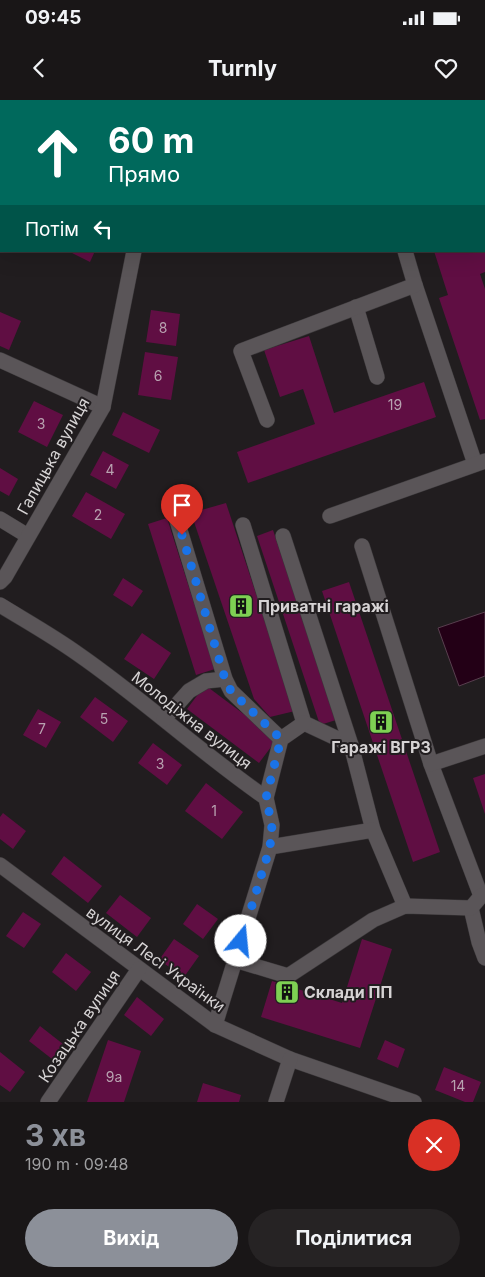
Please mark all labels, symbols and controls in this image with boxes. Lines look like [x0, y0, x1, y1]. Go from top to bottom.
text: 09:45 [25, 6, 82, 29]
icon: back [25, 54, 53, 82]
icon: heart [432, 54, 460, 82]
text: Turnly [208, 55, 277, 81]
text: 60 m [108, 119, 195, 161]
icon: ahead [25, 120, 90, 185]
text: Прямо [108, 161, 180, 187]
icon: left [89, 215, 117, 243]
text: Потім [25, 218, 79, 241]
house number: 8 [159, 319, 167, 336]
house number: 6 [154, 367, 162, 384]
street label: Галицька вулиця [13, 394, 93, 518]
house number: 19 [388, 396, 402, 413]
house number: 3 [37, 415, 45, 432]
house number: 4 [105, 461, 115, 478]
pin [161, 484, 203, 535]
icon: arrive [168, 491, 196, 519]
house number: 2 [94, 506, 102, 523]
building icon: Приватні гаражі [228, 593, 254, 619]
place label: Приватні гаражі [258, 596, 389, 616]
street label: Молодіжна вулиця [128, 667, 256, 773]
building icon: Гаражі ВГРЗ [368, 709, 394, 735]
house number: 5 [100, 710, 108, 727]
house number: 7 [38, 720, 46, 737]
place label: Гаражі ВГРЗ [331, 737, 431, 757]
house number: 3 [156, 755, 164, 772]
house number: 1 [211, 802, 217, 819]
street label: вулиця Лесі Українки [83, 902, 229, 1016]
position arrow [214, 914, 266, 966]
street label: Козацька вулиця [34, 966, 124, 1086]
building icon: Склади ПП [274, 979, 300, 1005]
place label: Склади ПП [304, 982, 392, 1002]
house number: 9а [106, 1068, 122, 1085]
house number: 14 [451, 1077, 465, 1094]
text: 3 хв [25, 1117, 86, 1153]
button: close [408, 1119, 460, 1171]
text: 190 m · 09:48 [25, 1154, 129, 1174]
button: Вихід [25, 1209, 238, 1267]
button: Поділитися [248, 1209, 460, 1267]

